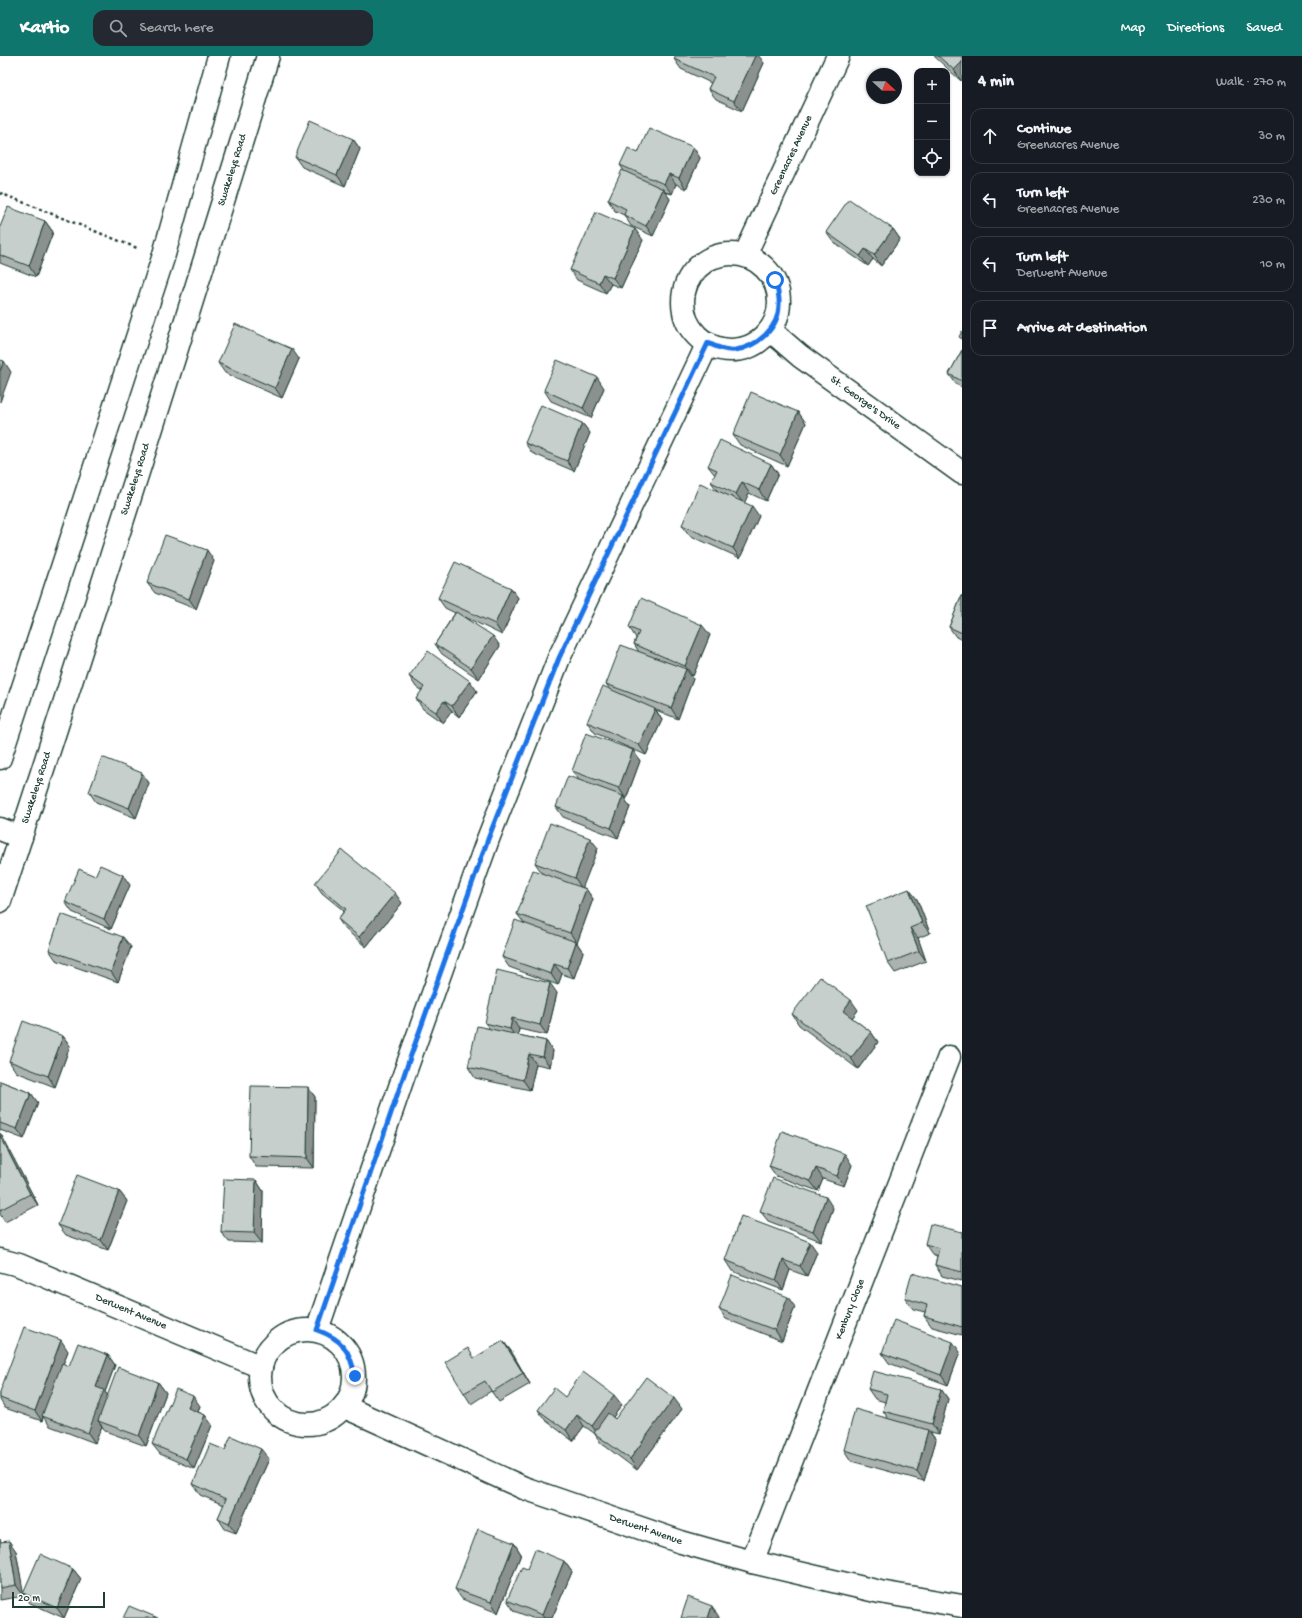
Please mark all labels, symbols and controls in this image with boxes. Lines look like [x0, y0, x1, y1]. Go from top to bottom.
search box [93, 10, 373, 46]
text: Kartio [20, 17, 69, 40]
icon: search [107, 17, 129, 39]
text: Search here [139, 19, 213, 37]
text: Map [1121, 20, 1145, 37]
text: Directions [1167, 20, 1224, 37]
text: Saved [1246, 20, 1282, 37]
north arrow [866, 68, 902, 104]
map controls [914, 68, 950, 176]
button: + [914, 68, 950, 104]
text: 4 min [978, 72, 1014, 92]
text: Walk · 270 m [1216, 75, 1286, 90]
button: − [914, 104, 950, 140]
street label: Greenacres Avenue [768, 113, 816, 197]
text: Continue [1017, 120, 1071, 138]
icon: ahead [979, 125, 1001, 147]
text: 30 m [1259, 129, 1285, 144]
street label: Swakeleys Road [216, 131, 250, 208]
text: Greenacres Avenue [1017, 138, 1119, 153]
button: locate [914, 140, 950, 176]
text: Turn left [1017, 184, 1068, 202]
icon: left [979, 189, 1001, 211]
text: 230 m [1252, 193, 1285, 208]
text: Greenacres Avenue [1017, 202, 1119, 217]
text: Turn left [1017, 248, 1068, 266]
icon: left [979, 253, 1001, 275]
text: 10 m [1260, 257, 1285, 272]
text: Derwent Avenue [1017, 266, 1107, 281]
route start [766, 271, 784, 289]
icon: arrive [979, 317, 1001, 339]
text: Arrive at destination [1017, 319, 1147, 337]
street label: St. George's Drive [828, 374, 903, 432]
street label: Swakeleys Road [119, 440, 153, 517]
street label: Swakeleys Road [20, 749, 55, 825]
street label: Kenbury Close [833, 1277, 868, 1341]
street label: Derwent Avenue [92, 1291, 169, 1333]
route end [346, 1367, 364, 1385]
street label: Derwent Avenue [606, 1511, 684, 1548]
scale bar [12, 1590, 105, 1609]
text: 20 m [18, 1593, 40, 1605]

